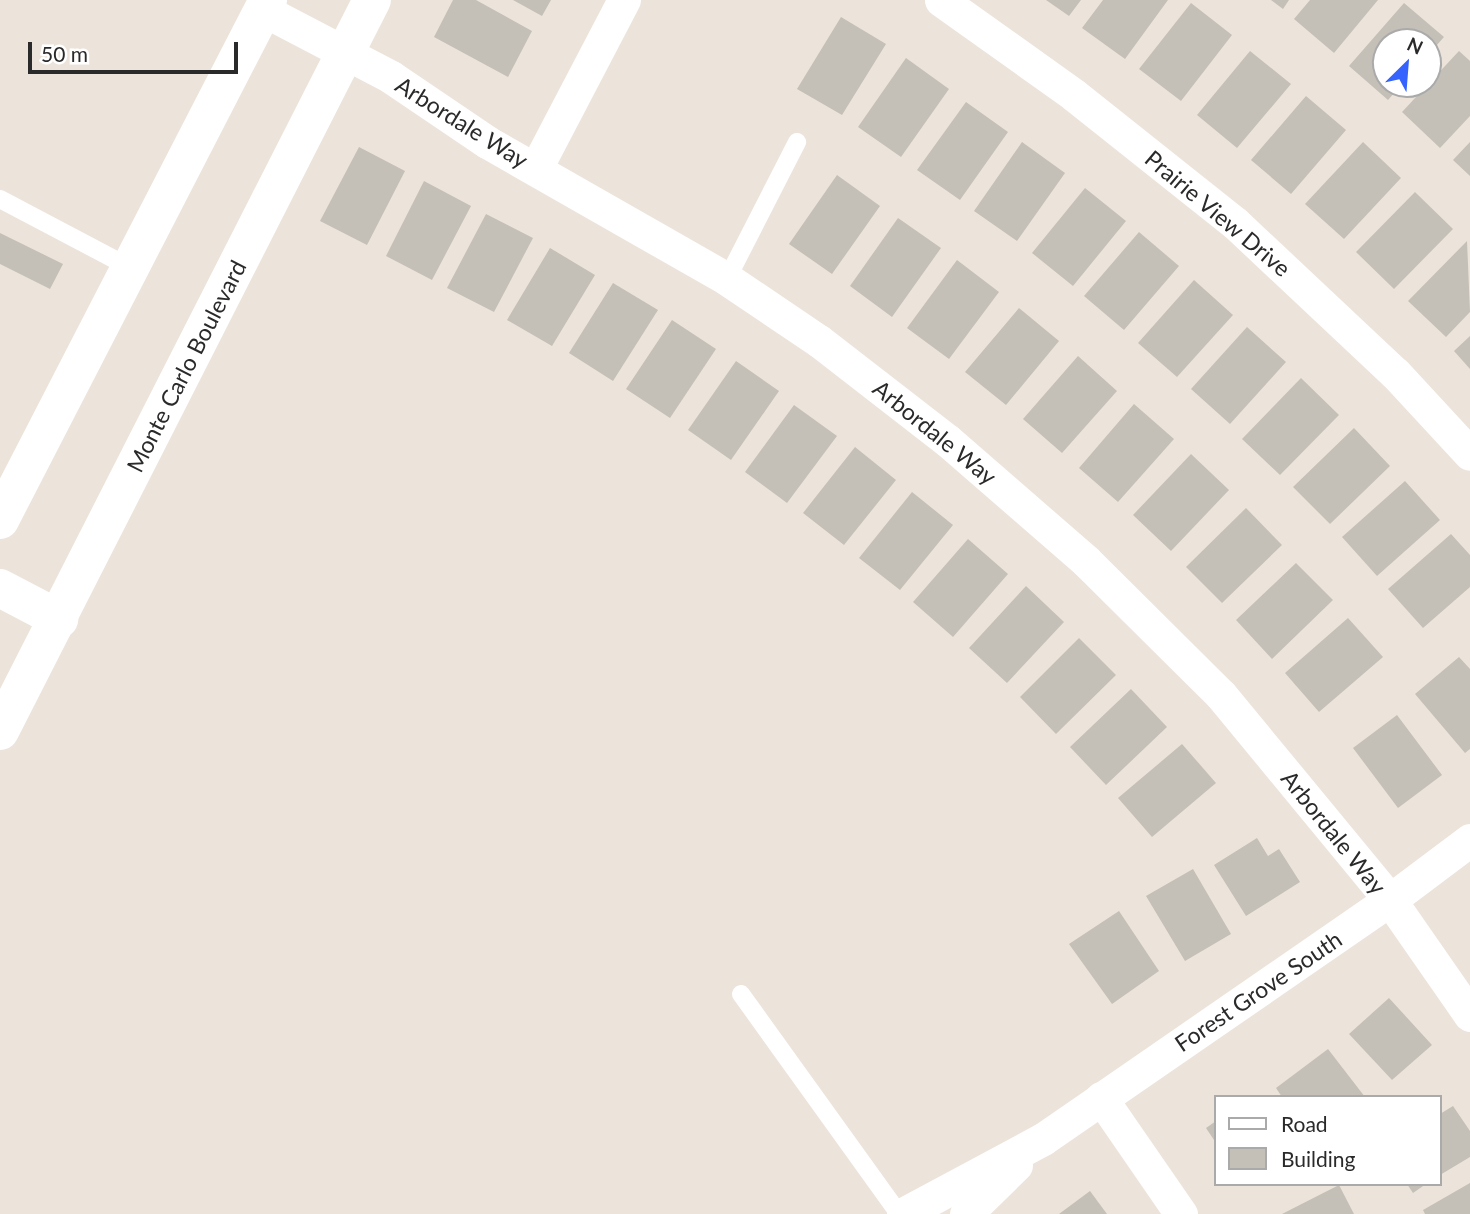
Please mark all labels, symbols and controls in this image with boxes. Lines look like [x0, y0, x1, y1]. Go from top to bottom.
scale bar [32, 28, 242, 72]
north arrow [1372, 28, 1442, 98]
text: N [1404, 32, 1427, 59]
text: 50 m [41, 41, 88, 66]
street label: Arbordale Way [391, 70, 533, 174]
street label: Prairie View Drive [1139, 144, 1297, 282]
street label: Monte Carlo Boulevard [121, 255, 251, 477]
street label: Arbordale Way [868, 374, 1002, 490]
street label: Arbordale Way [1276, 765, 1392, 899]
street label: Forest Grove South [1169, 925, 1347, 1057]
legend [1214, 1095, 1442, 1186]
text: Road [1281, 1111, 1328, 1136]
text: Building [1281, 1146, 1356, 1171]

